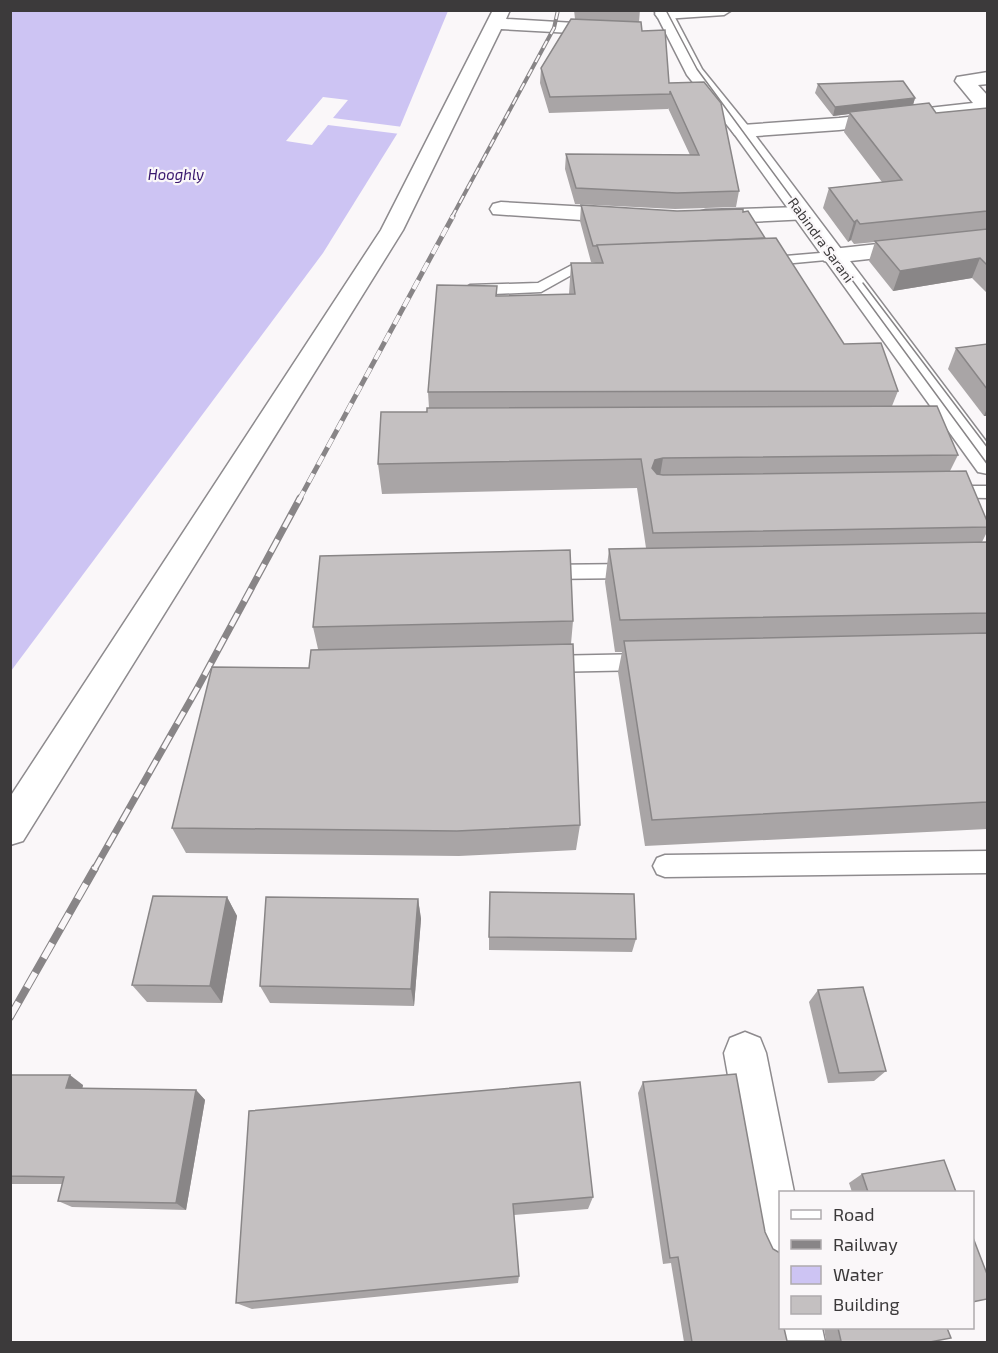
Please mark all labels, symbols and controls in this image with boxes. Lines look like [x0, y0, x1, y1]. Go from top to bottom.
water label: Hooghly [148, 165, 204, 184]
street label: Rabindra Sarani [785, 194, 858, 285]
legend [779, 1191, 974, 1329]
text: Road [833, 1203, 874, 1225]
text: Railway [833, 1233, 898, 1255]
text: Water [833, 1263, 883, 1285]
text: Building [833, 1293, 900, 1315]

